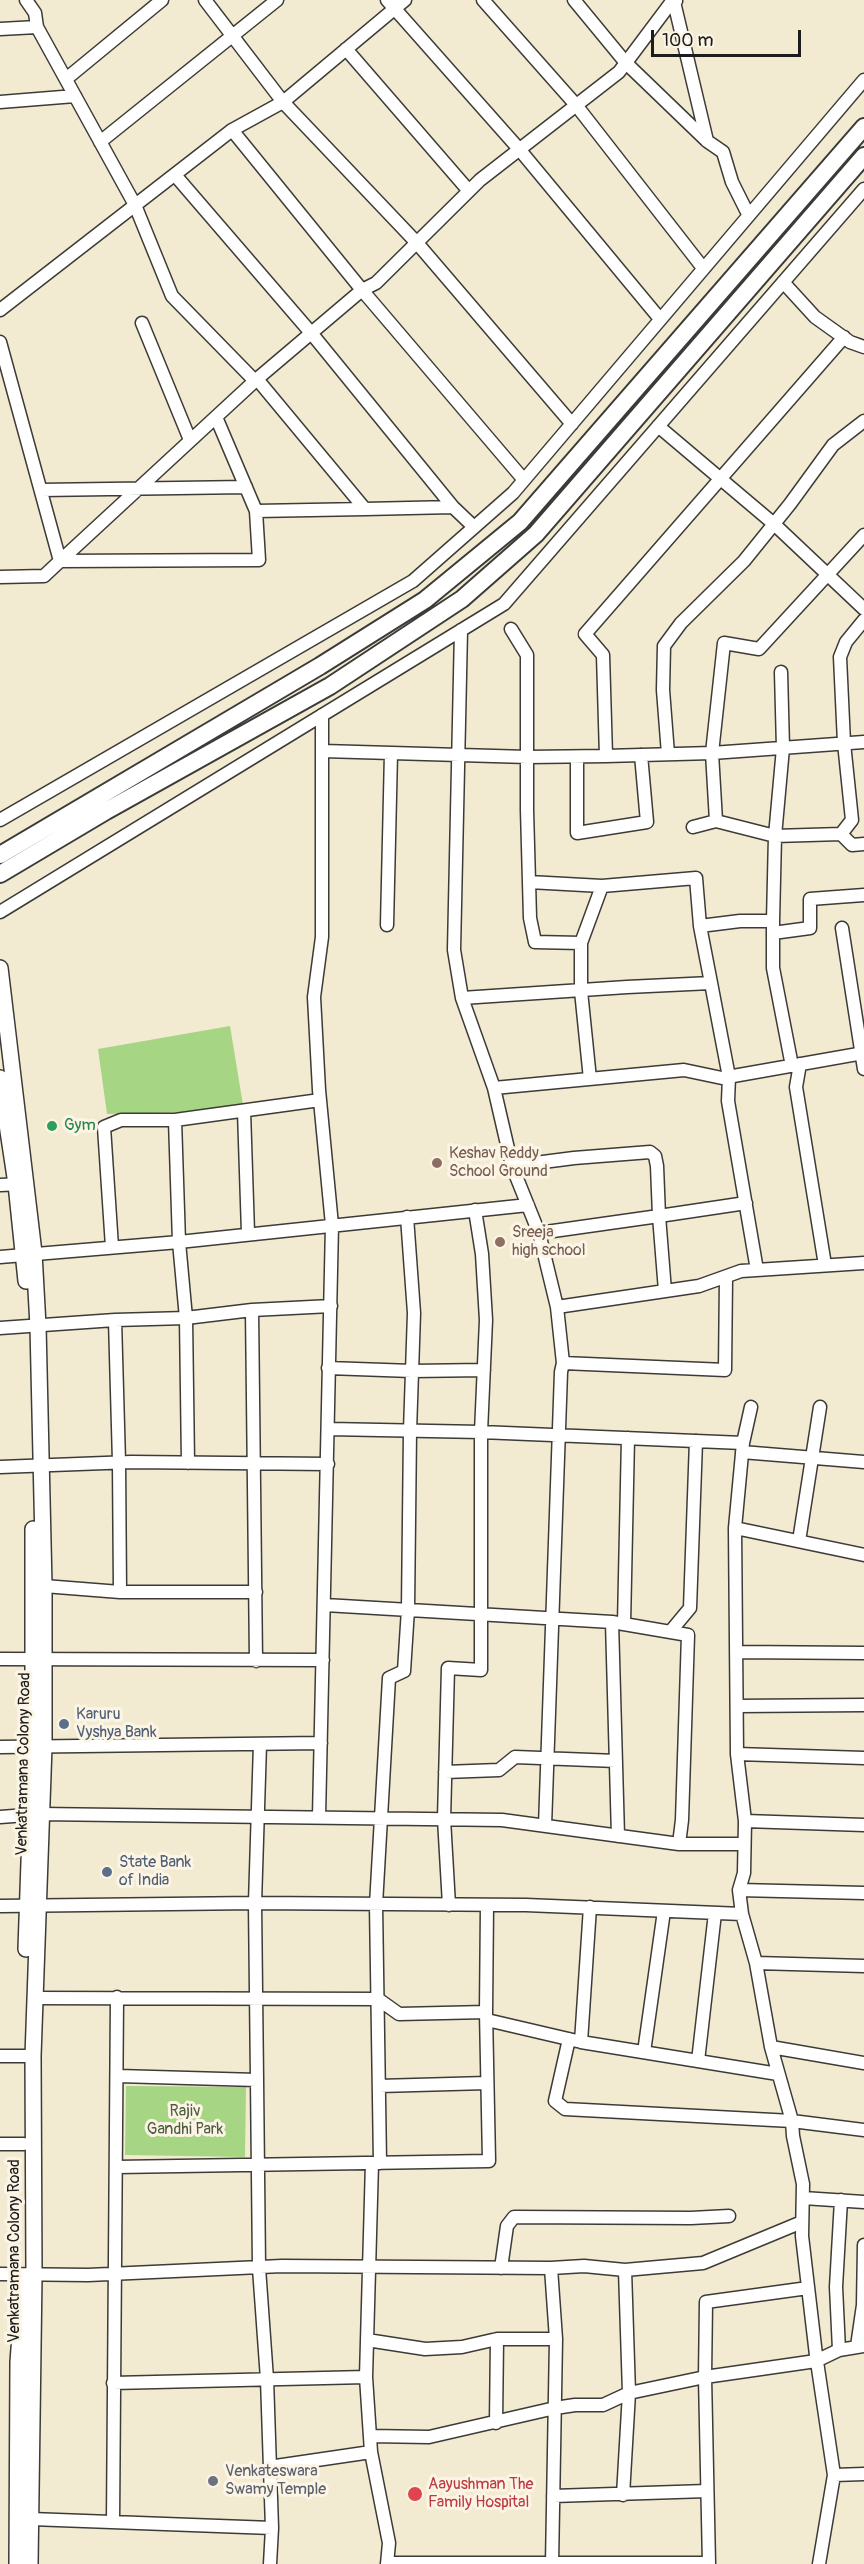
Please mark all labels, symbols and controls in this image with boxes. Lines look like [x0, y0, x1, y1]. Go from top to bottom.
scale bar [654, 18, 804, 56]
text: 100 m [662, 29, 714, 52]
place label: Gym [64, 1116, 96, 1136]
marker: Gym [45, 1119, 59, 1133]
place label: Keshav Reddy School Ground [449, 1144, 548, 1182]
marker: Keshav Reddy School Ground [430, 1156, 444, 1170]
place label: Sreeja high school [512, 1223, 585, 1261]
marker: Sreeja high school [493, 1235, 507, 1249]
street label: Venkatramana Colony Road [13, 1672, 35, 1856]
place label: Karuru Vyshya Bank [76, 1705, 157, 1743]
marker: Karuru Vyshya Bank [57, 1717, 71, 1731]
place label: State Bank of India [119, 1853, 191, 1891]
marker: State Bank of India [100, 1865, 114, 1879]
park label: Rajiv Gandhi Park [147, 2102, 223, 2140]
street label: Venkatramana Colony Road [5, 2159, 25, 2343]
place label: Venkateswara Swamy Temple [225, 2462, 326, 2500]
marker: Venkateswara Swamy Temple [206, 2474, 220, 2488]
place label: Aayushman The Family Hospital [428, 2475, 533, 2513]
marker: Aayushman The Family Hospital [406, 2485, 424, 2503]

